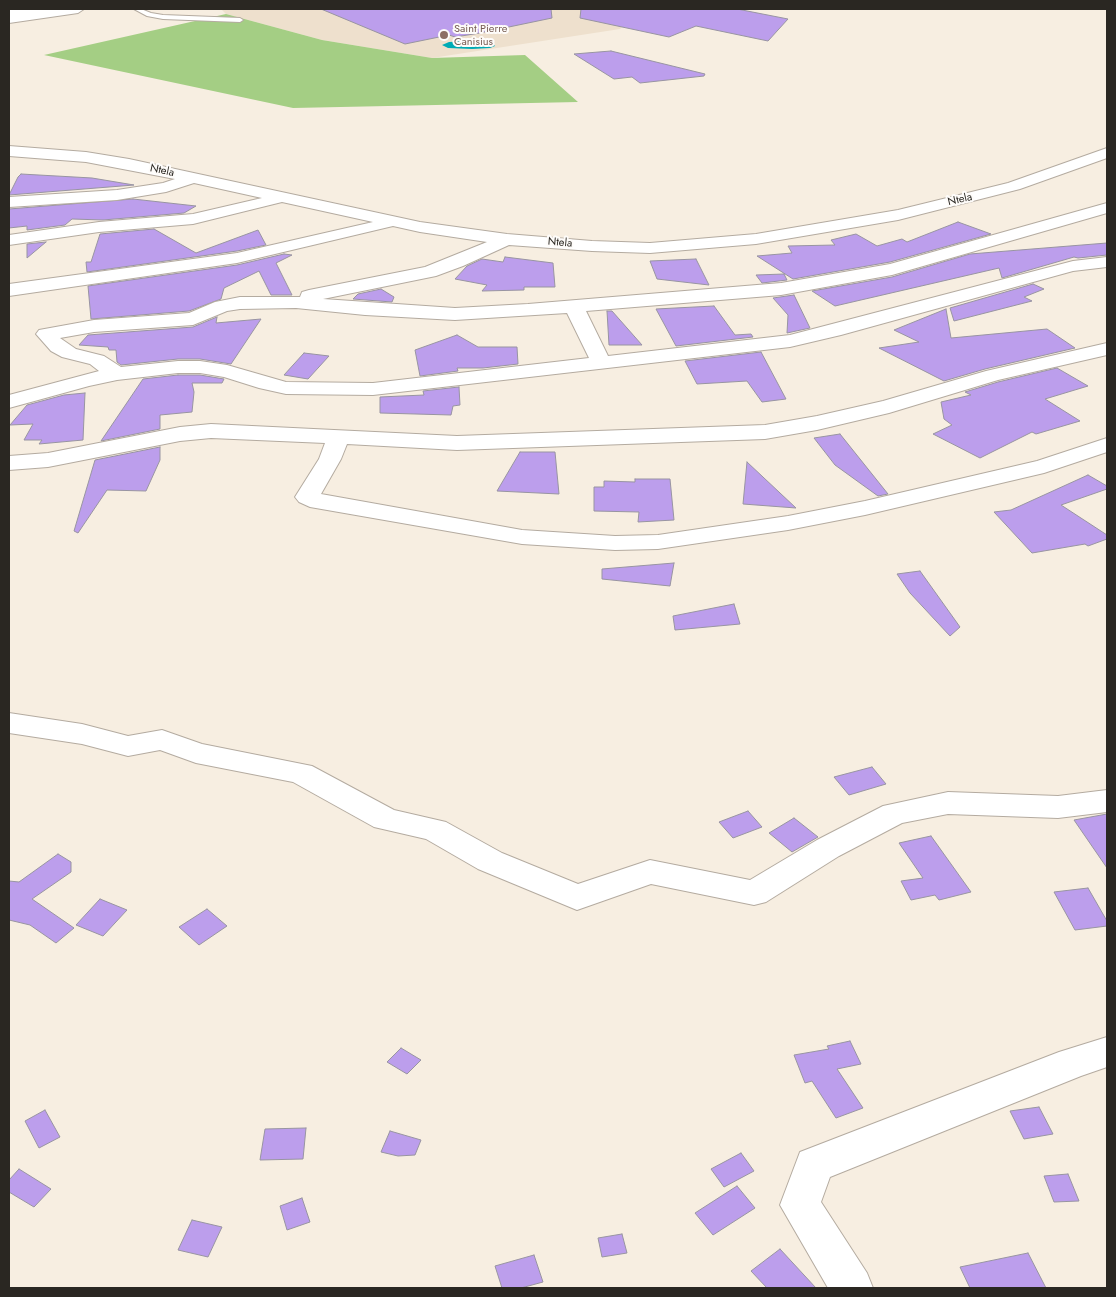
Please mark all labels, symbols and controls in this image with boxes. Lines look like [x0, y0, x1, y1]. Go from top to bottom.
place label: Saint Pierre Canisius [454, 22, 507, 48]
marker: Saint Pierre Canisius [438, 29, 450, 41]
street label: Ntela [149, 162, 175, 180]
street label: Ntela [947, 191, 973, 209]
street label: Ntela [547, 235, 573, 251]

